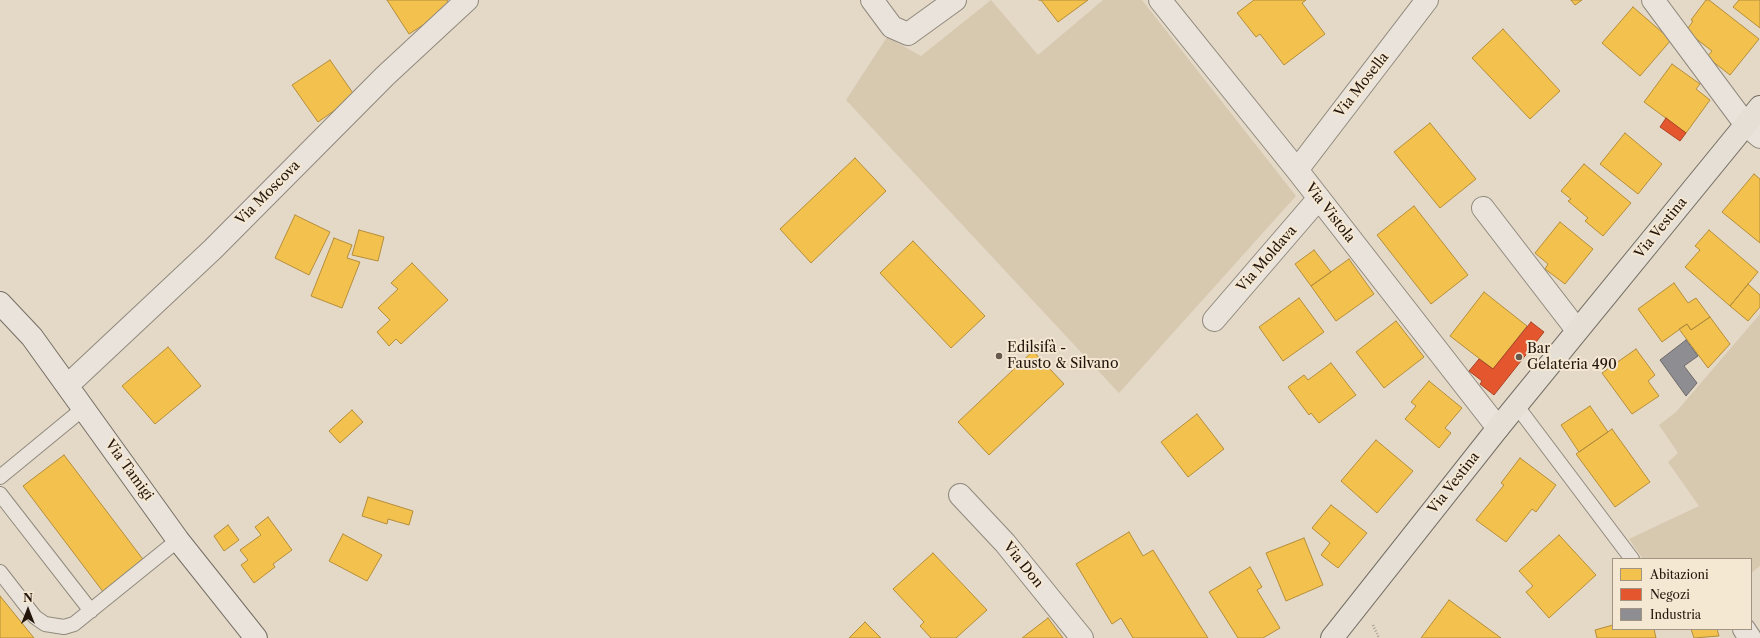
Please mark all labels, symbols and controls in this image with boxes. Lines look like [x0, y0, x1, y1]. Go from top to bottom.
street label: Via Mosella [1332, 49, 1392, 121]
street label: Via Moscova [232, 157, 304, 229]
street label: Via Vistola [1302, 180, 1358, 246]
street label: Via Vestina [1631, 194, 1691, 262]
street label: Via Moldava [1234, 222, 1300, 296]
place label: Edilsifà - Fausto & Silvano [1007, 340, 1118, 372]
place label: Bar Gelateria 490 [1527, 341, 1617, 374]
marker: Edilsifà - Fausto & Silvano [994, 351, 1004, 361]
marker: Bar Gelateria 490 [1514, 352, 1524, 362]
street label: Via Tamigi [101, 436, 157, 504]
street label: Via Vestina [1425, 449, 1483, 517]
street label: Via Don [999, 539, 1047, 591]
legend [1612, 558, 1752, 630]
text: Abitazioni [1650, 567, 1709, 582]
text: Negozi [1650, 587, 1690, 602]
north arrow [8, 590, 48, 630]
text: N [23, 591, 33, 605]
text: Industria [1650, 607, 1701, 622]

